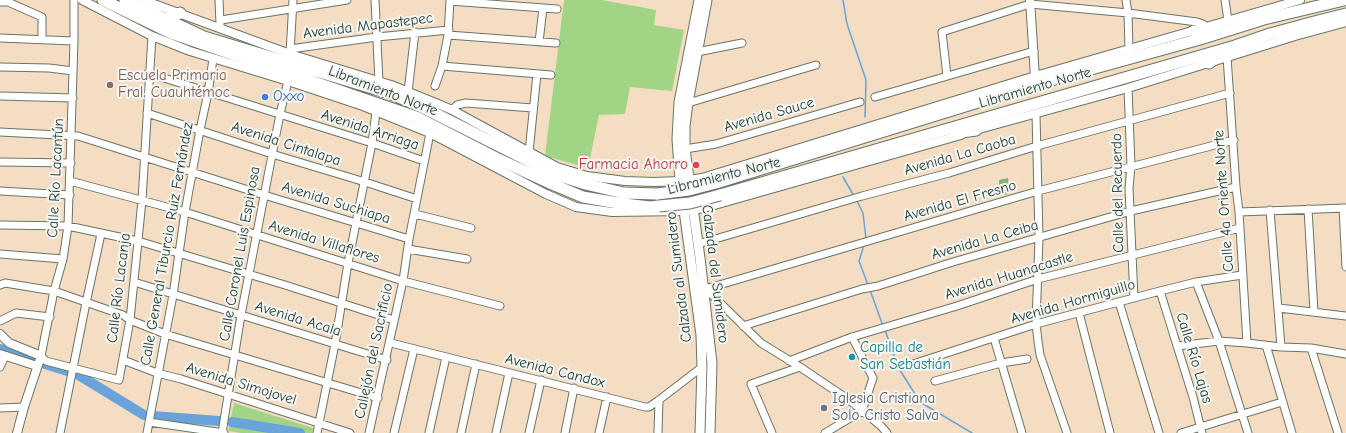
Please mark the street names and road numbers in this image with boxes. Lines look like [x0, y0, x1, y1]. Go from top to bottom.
street label: Avenida Mapastepec [302, 9, 434, 43]
street label: Libramiento Norte [326, 62, 440, 120]
street label: Libramiento Norte [977, 63, 1093, 113]
street label: Avenida Sauce [722, 94, 816, 136]
street label: Avenida Arriaga [319, 106, 421, 154]
street label: Calle Río Lacantún [44, 118, 68, 238]
street label: Avenida Cintalapa [229, 118, 343, 170]
street label: Calle General Tiburcio Ruiz Fernández [137, 121, 197, 367]
street label: Calle 4a Oriente Norte [1210, 129, 1238, 273]
street label: Avenida La Caoba [902, 130, 1018, 180]
street label: Calle del Recuerdo [1108, 133, 1128, 253]
street label: Libramiento Norte [666, 153, 782, 199]
street label: Calle Coronel Luis Espinosa [216, 165, 264, 343]
street label: Avenida El Fresno [902, 176, 1018, 226]
street label: Avenida Suchiapa [279, 178, 393, 228]
street label: Calzada del Sumidero [698, 204, 732, 344]
street label: Calzada al Sumidero [662, 211, 696, 343]
street label: Avenida La Ceiba [929, 216, 1041, 264]
street label: Avenida Villaflores [266, 217, 382, 267]
street label: Calle Río Lacanja [103, 232, 135, 344]
street label: Avenida Huanacastle [943, 248, 1075, 304]
street label: Avenida Hormiguillo [1009, 276, 1137, 328]
street label: Callejón del Sacrificio [351, 281, 397, 421]
street label: Avenida Acala [253, 297, 343, 341]
street label: Calle Río Lajas [1172, 310, 1216, 406]
street label: Avenida Candox [503, 350, 607, 392]
street label: Avenida Simojovel [184, 359, 298, 409]

